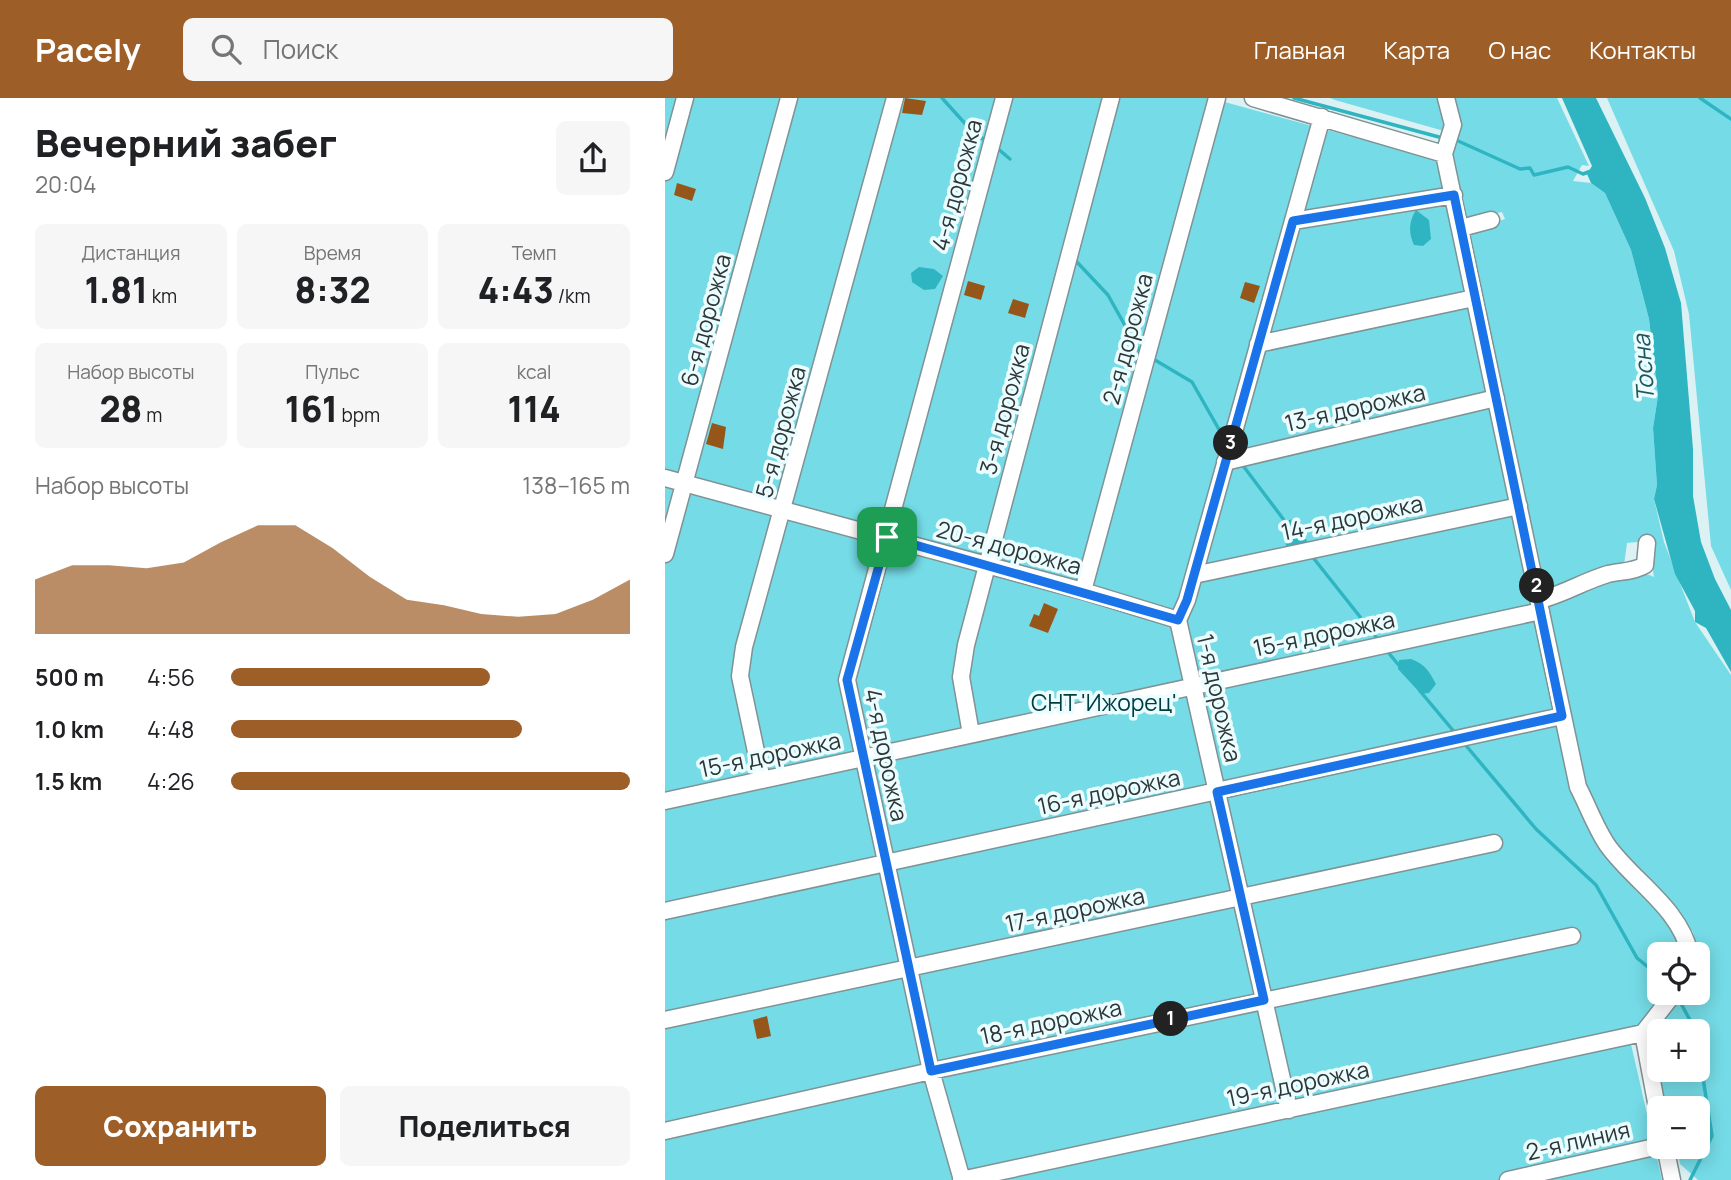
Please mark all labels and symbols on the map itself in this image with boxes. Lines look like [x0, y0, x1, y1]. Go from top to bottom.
street label: 4-я дорожка [923, 115, 989, 254]
street label: 6-я дорожка [672, 250, 738, 389]
street label: 2-я дорожка [1094, 270, 1160, 408]
water label: Тосна [1624, 332, 1661, 403]
street label: 3-я дорожка [971, 340, 1037, 478]
street label: 5-я дорожка [747, 362, 813, 501]
street label: 13-я дорожка [1281, 375, 1428, 439]
pin: 3 [1213, 426, 1249, 460]
street label: 14-я дорожка [1278, 486, 1426, 548]
pin [857, 507, 917, 567]
street label: 20-я дорожка [933, 512, 1085, 582]
pin: 2 [1519, 568, 1555, 603]
street label: 15-я дорожка [1250, 602, 1397, 664]
street label: 1-я дорожка [1190, 631, 1250, 765]
street label: 4-я дорожка [857, 685, 917, 824]
park label: СНТ 'Ижорец' [1031, 686, 1177, 718]
street label: 15-я дорожка [696, 723, 843, 785]
street label: 16-я дорожка [1035, 760, 1183, 822]
street label: 17-я дорожка [1002, 879, 1147, 939]
street label: 18-я дорожка [977, 990, 1124, 1052]
pin: 1 [1154, 1002, 1189, 1037]
street label: 19-я дорожка [1224, 1052, 1372, 1114]
street label: 2-я линия [1523, 1113, 1633, 1168]

